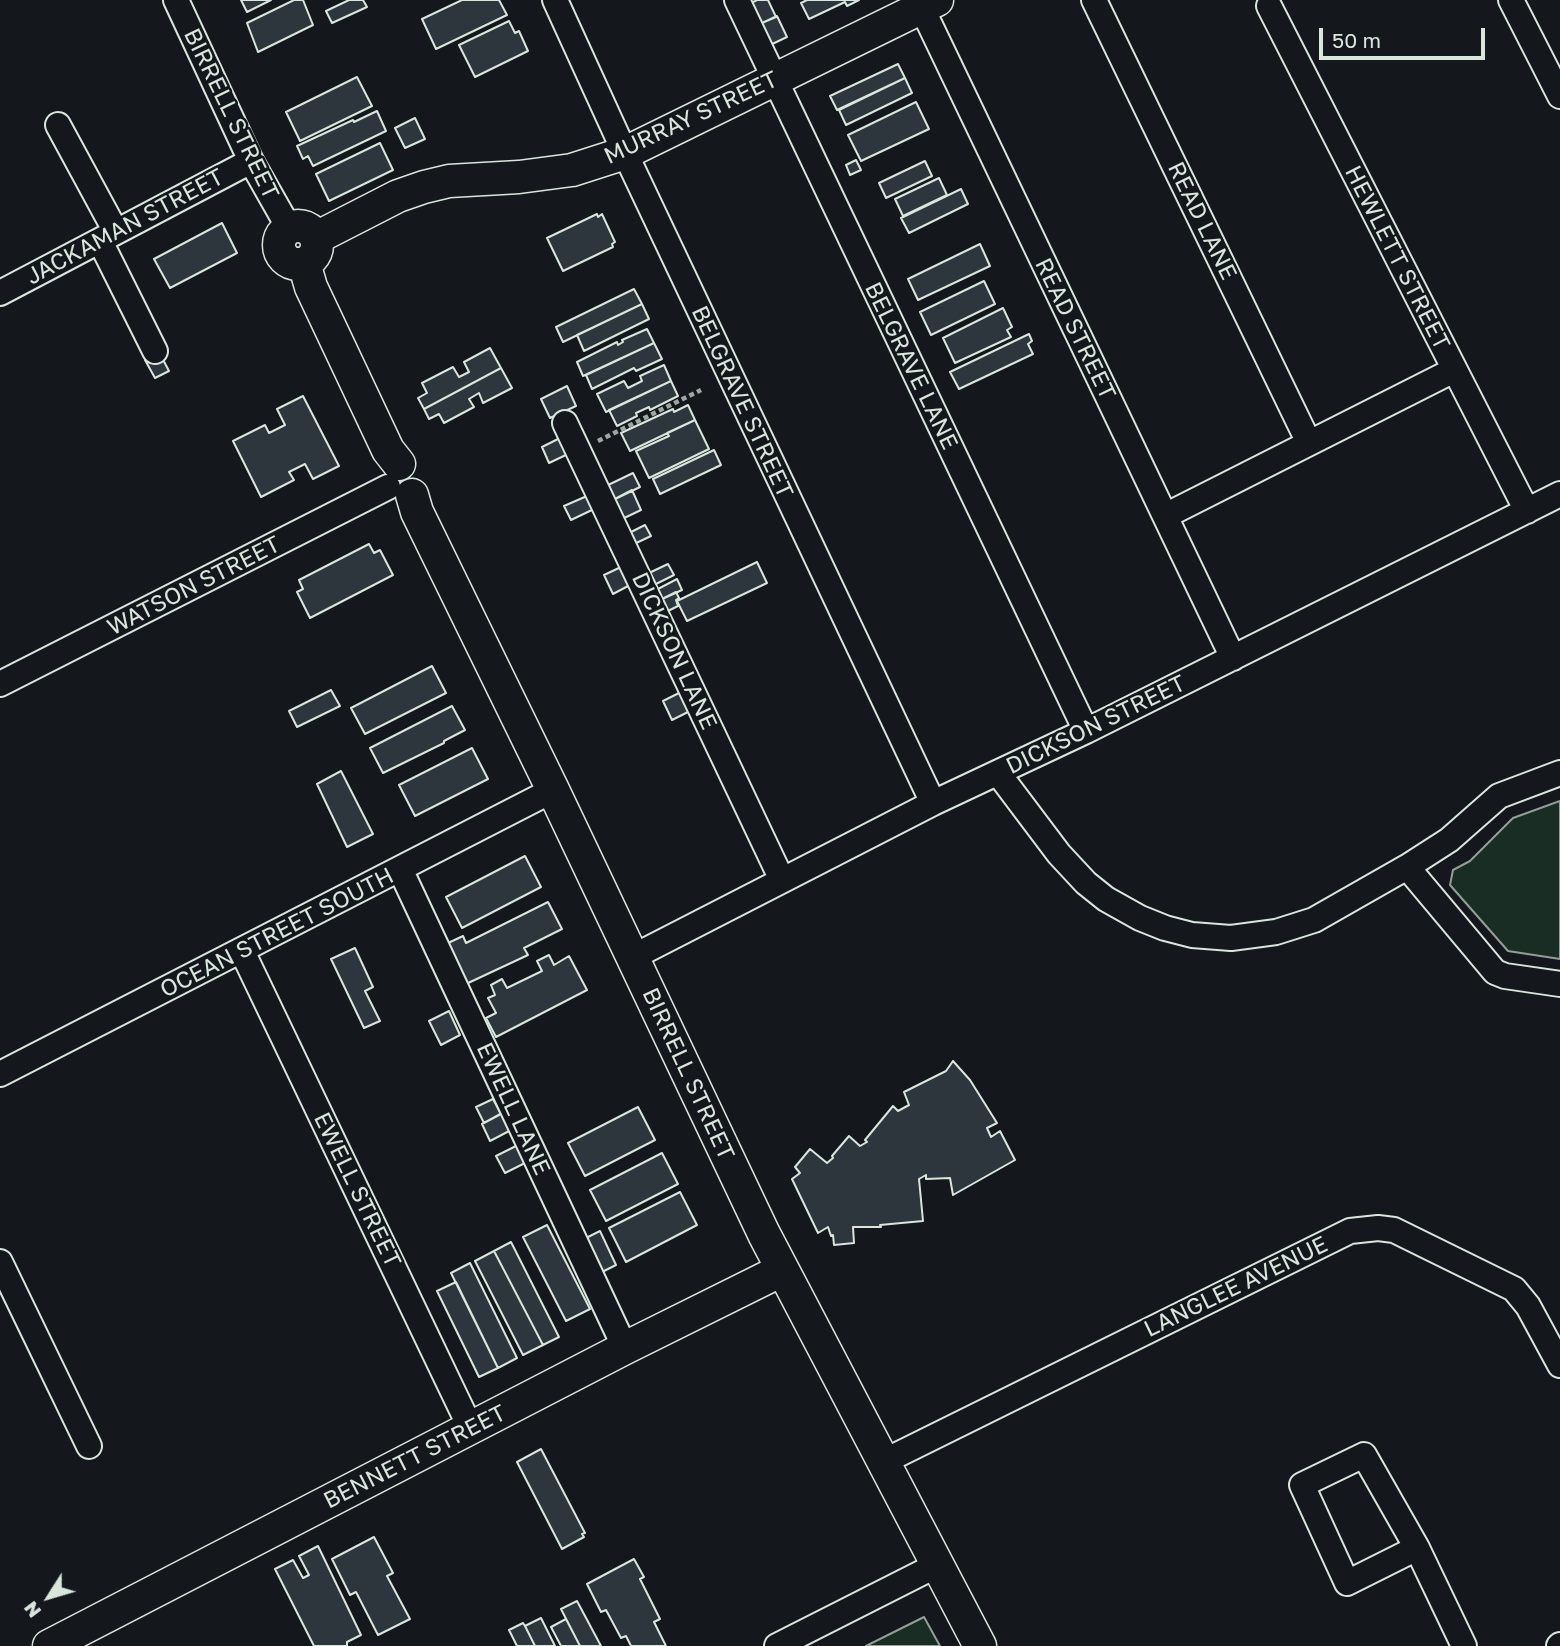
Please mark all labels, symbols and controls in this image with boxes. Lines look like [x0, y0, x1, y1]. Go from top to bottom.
scale bar [1322, 14, 1488, 58]
street label: BIRRELL STREET [178, 24, 284, 204]
text: 50 m [1332, 27, 1381, 53]
street label: MURRAY STREET [600, 66, 782, 170]
street label: READ LANE [1162, 158, 1242, 284]
street label: HEWLETT STREET [1339, 161, 1455, 355]
street label: JACKAMAN STREET [22, 163, 228, 291]
street label: READ STREET [1029, 254, 1121, 404]
street label: BELGRAVE LANE [859, 278, 963, 454]
street label: BELGRAVE STREET [685, 301, 799, 503]
street label: WATSON STREET [103, 531, 285, 641]
street label: DICKSON LANE [626, 568, 722, 734]
street label: DICKSON STREET [1002, 670, 1190, 780]
street label: OCEAN STREET SOUTH [156, 862, 398, 1004]
street label: BIRRELL STREET [636, 983, 740, 1165]
street label: EWELL LANE [470, 1038, 556, 1180]
street label: EWELL STREET [308, 1108, 406, 1272]
street label: LANGLEE AVENUE [1140, 1231, 1332, 1343]
street label: BENNETT STREET [319, 1399, 511, 1515]
north arrow [14, 1562, 84, 1632]
text: N [18, 1597, 45, 1623]

